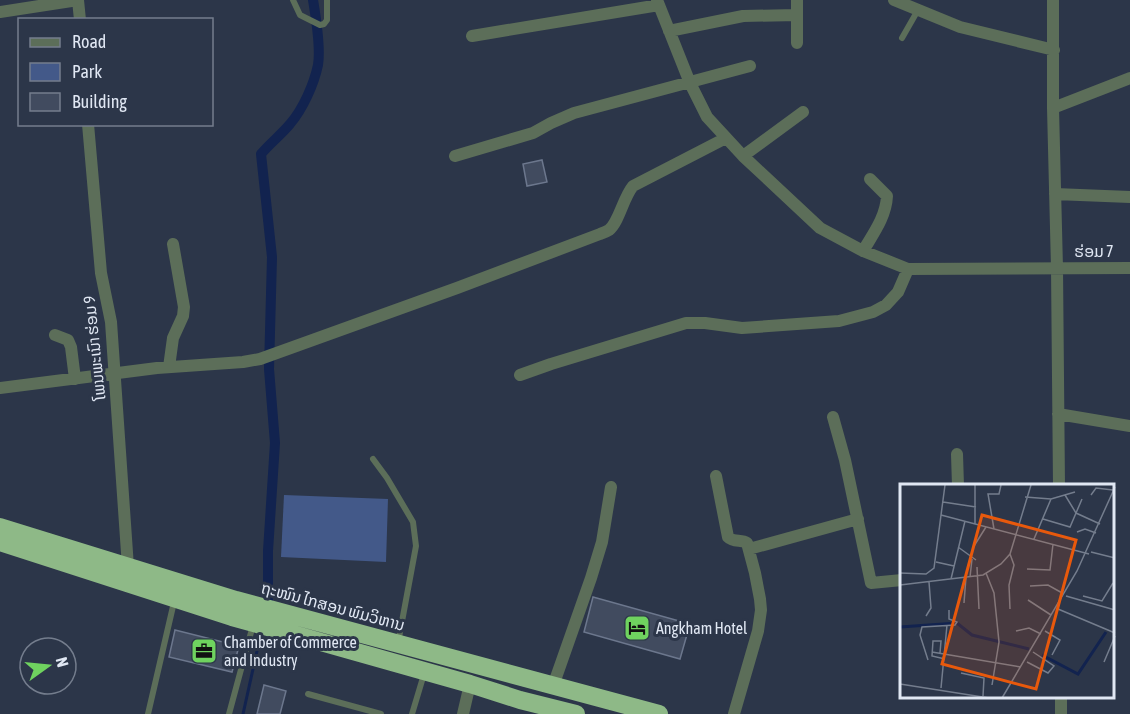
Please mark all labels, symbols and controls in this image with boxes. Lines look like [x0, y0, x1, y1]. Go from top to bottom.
legend [18, 18, 213, 126]
text: Road [72, 31, 106, 52]
text: Park [72, 61, 102, 82]
text: Building [72, 91, 127, 112]
street label: ຮ່ອມ 7 [1074, 242, 1114, 260]
street label: ໂພນພະເນົາ ຮ່ອມ 9 [80, 295, 109, 402]
inset map [900, 484, 1115, 699]
street label: ຖະໜົນ ໄກສອນ ພົມວິຫານ [259, 578, 407, 634]
hotel icon: Angkham Hotel [622, 613, 652, 643]
place label: Angkham Hotel [656, 619, 748, 638]
place label: Chamber of Commerce and Industry [224, 633, 357, 670]
north arrow [18, 636, 78, 696]
office icon: Chamber of Commerce and Industry [189, 636, 219, 666]
text: N [53, 655, 72, 669]

